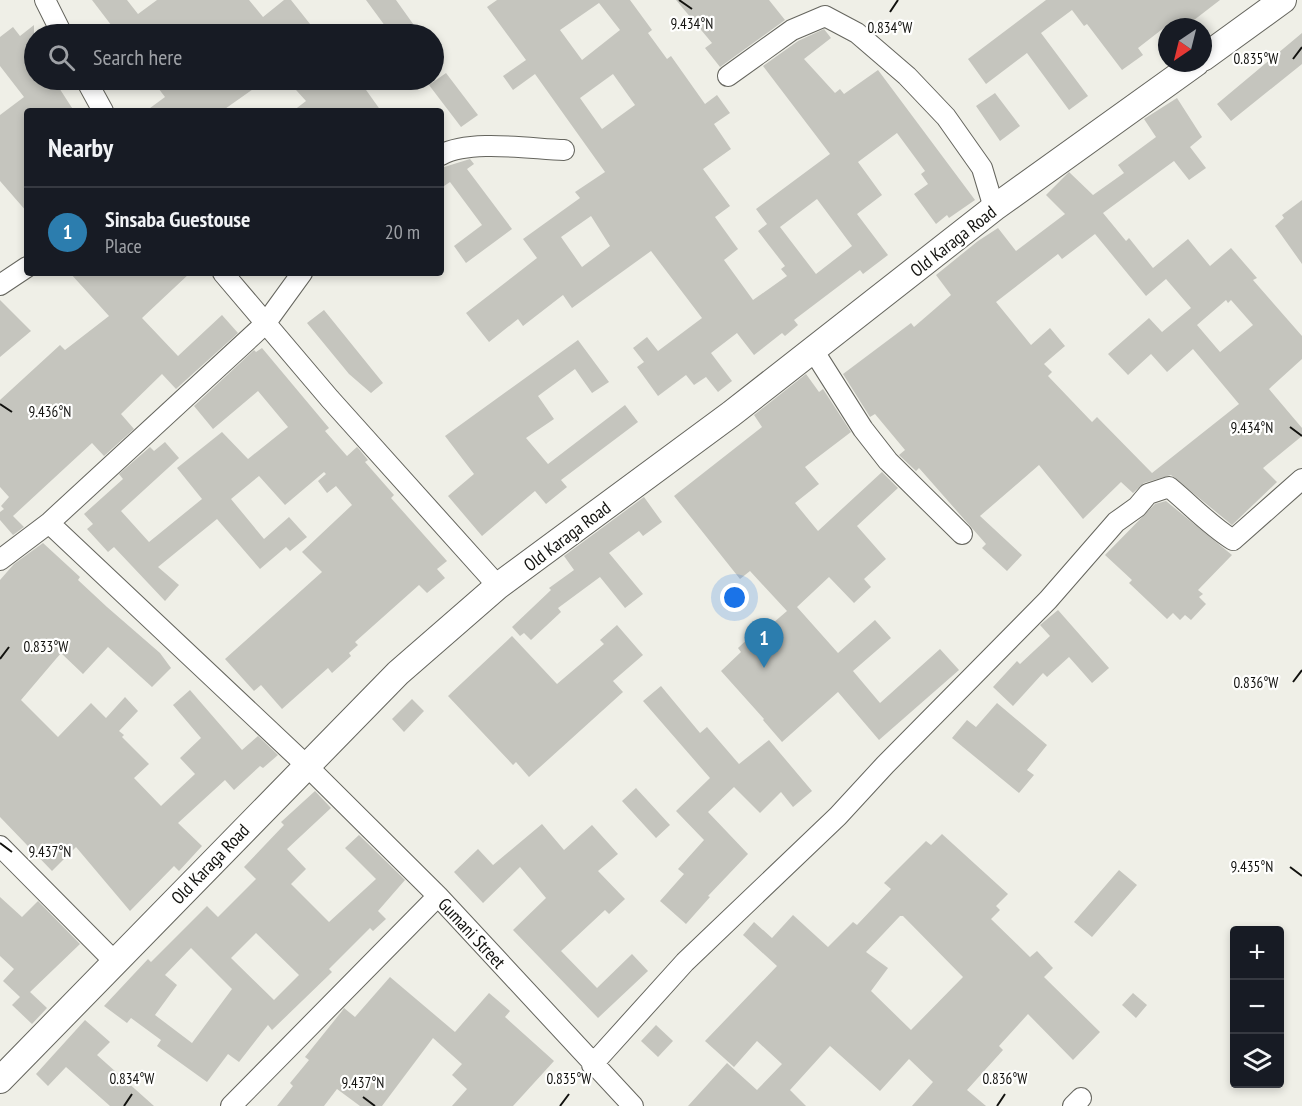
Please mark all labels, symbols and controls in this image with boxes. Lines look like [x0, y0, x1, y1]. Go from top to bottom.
text: 9.434°N [671, 14, 713, 33]
text: 0.834°W [868, 18, 912, 37]
north arrow [1158, 18, 1212, 72]
search box [24, 24, 444, 90]
icon: search [45, 41, 78, 74]
text: Search here [93, 43, 182, 71]
text: 0.835°W [1234, 49, 1278, 68]
text: Nearby [48, 131, 113, 164]
street label: Old Karaga Road [905, 200, 1001, 282]
text: Sinsaba Guestouse [105, 205, 250, 233]
text: 1 [63, 219, 72, 245]
text: 20 m [385, 219, 420, 245]
text: Place [105, 233, 142, 259]
text: 9.436°N [29, 402, 71, 421]
text: 9.434°N [1231, 418, 1273, 437]
street label: Old Karaga Road [519, 496, 615, 576]
your location [720, 583, 749, 612]
pin: 1 [744, 618, 783, 668]
text: 0.833°W [24, 637, 68, 656]
text: 0.836°W [1234, 673, 1278, 692]
street label: Old Karaga Road [166, 819, 254, 909]
text: 9.437°N [29, 842, 71, 861]
text: 9.435°N [1231, 857, 1273, 876]
street label: Gumani Street [433, 893, 511, 973]
map controls [1230, 926, 1284, 1088]
button: + [1230, 926, 1284, 980]
button: − [1230, 980, 1284, 1034]
button: layers [1230, 1034, 1284, 1088]
text: 0.834°W [110, 1069, 154, 1088]
text: 0.835°W [547, 1069, 591, 1088]
text: 0.836°W [983, 1069, 1027, 1088]
text: 9.437°N [342, 1073, 384, 1092]

